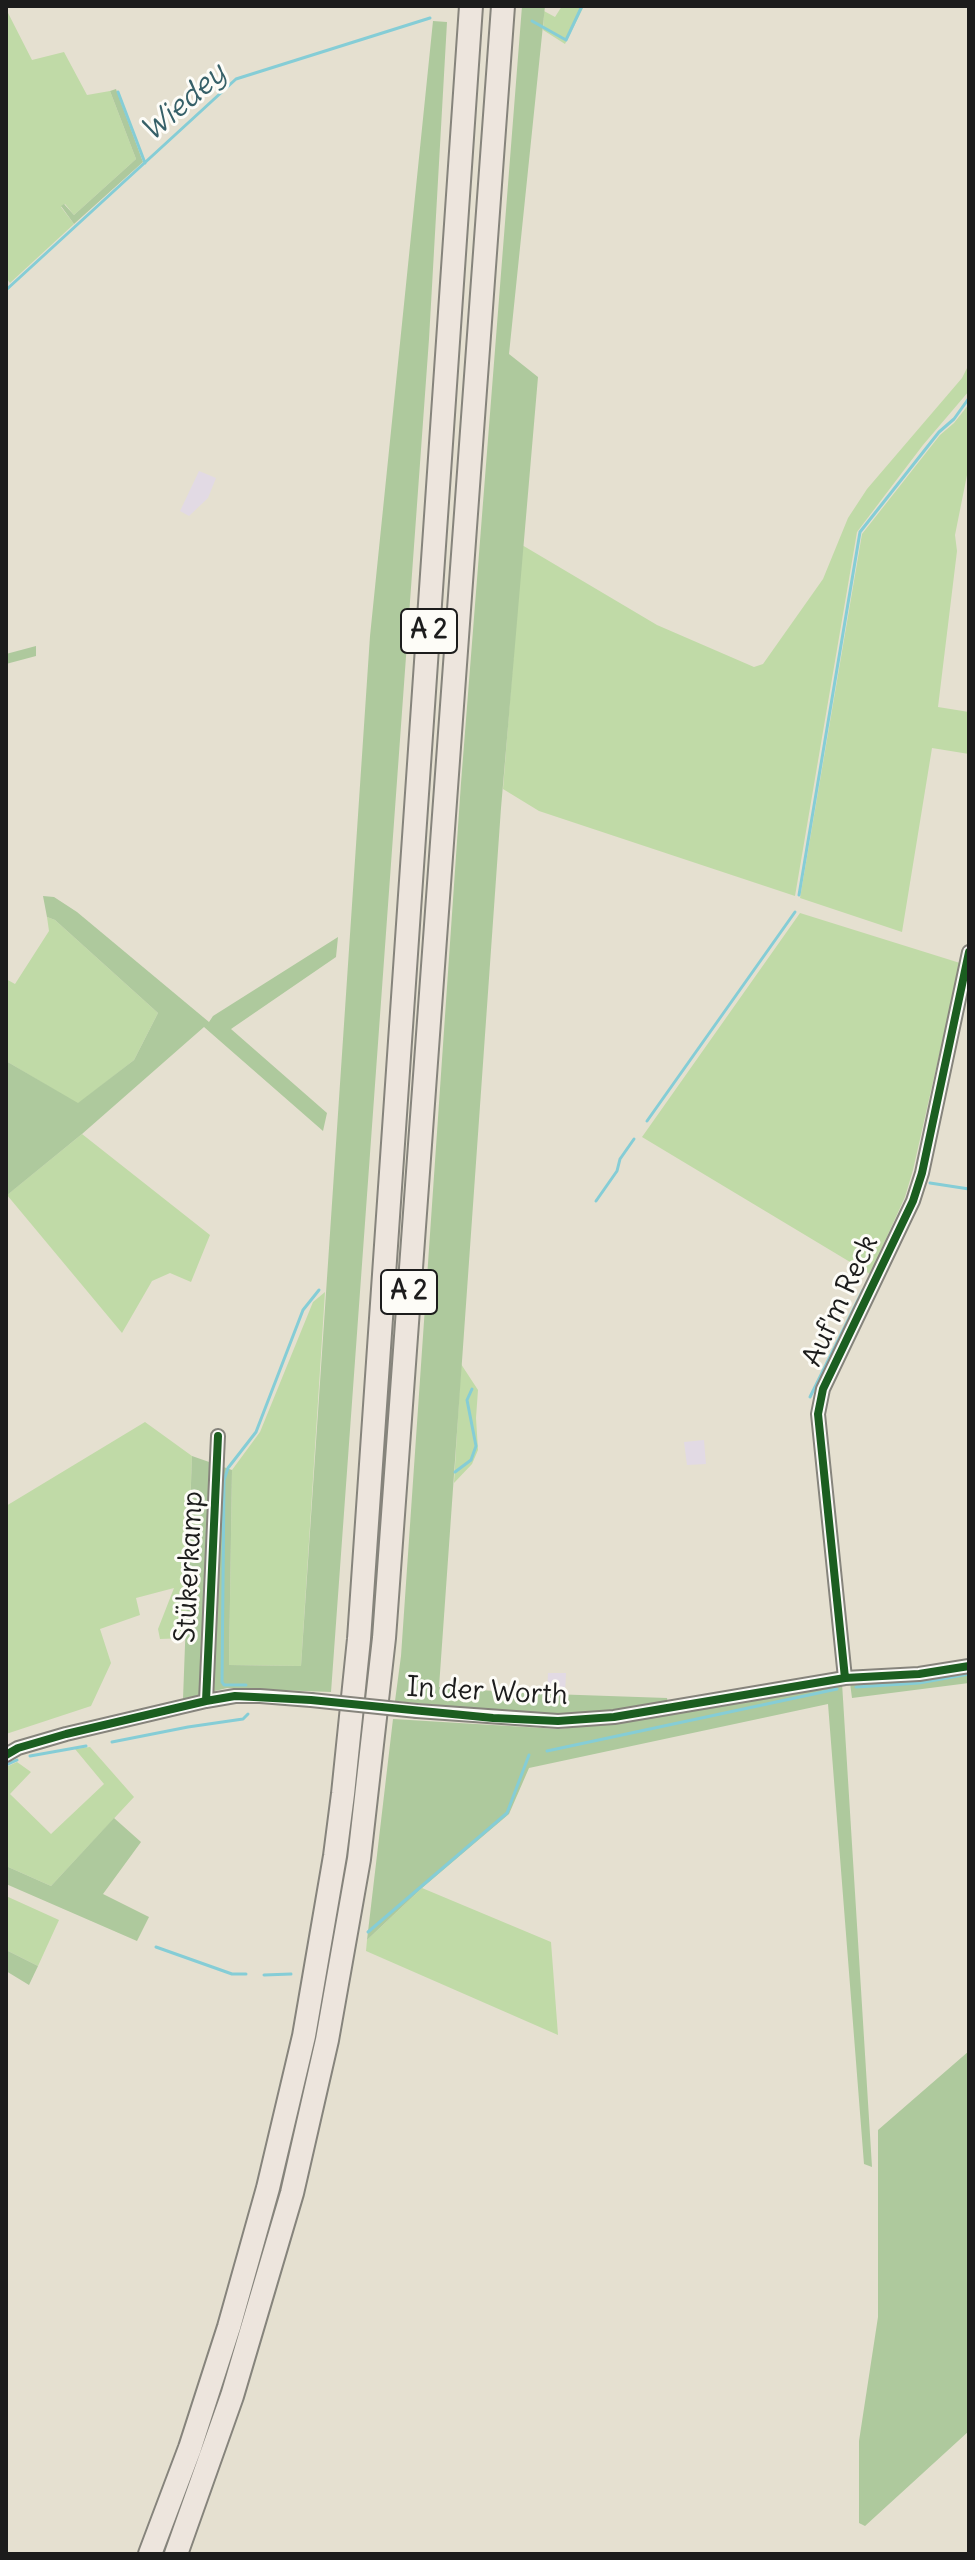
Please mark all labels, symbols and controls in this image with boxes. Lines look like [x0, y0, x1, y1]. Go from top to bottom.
water label: Wiedey [134, 56, 234, 150]
road number: A 2 [401, 609, 457, 653]
street label: Auf'm Reck [796, 1230, 886, 1372]
road number: A 2 [381, 1270, 437, 1314]
street label: Stükerkamp [169, 1490, 211, 1644]
street label: In der Worth [405, 1671, 569, 1713]

